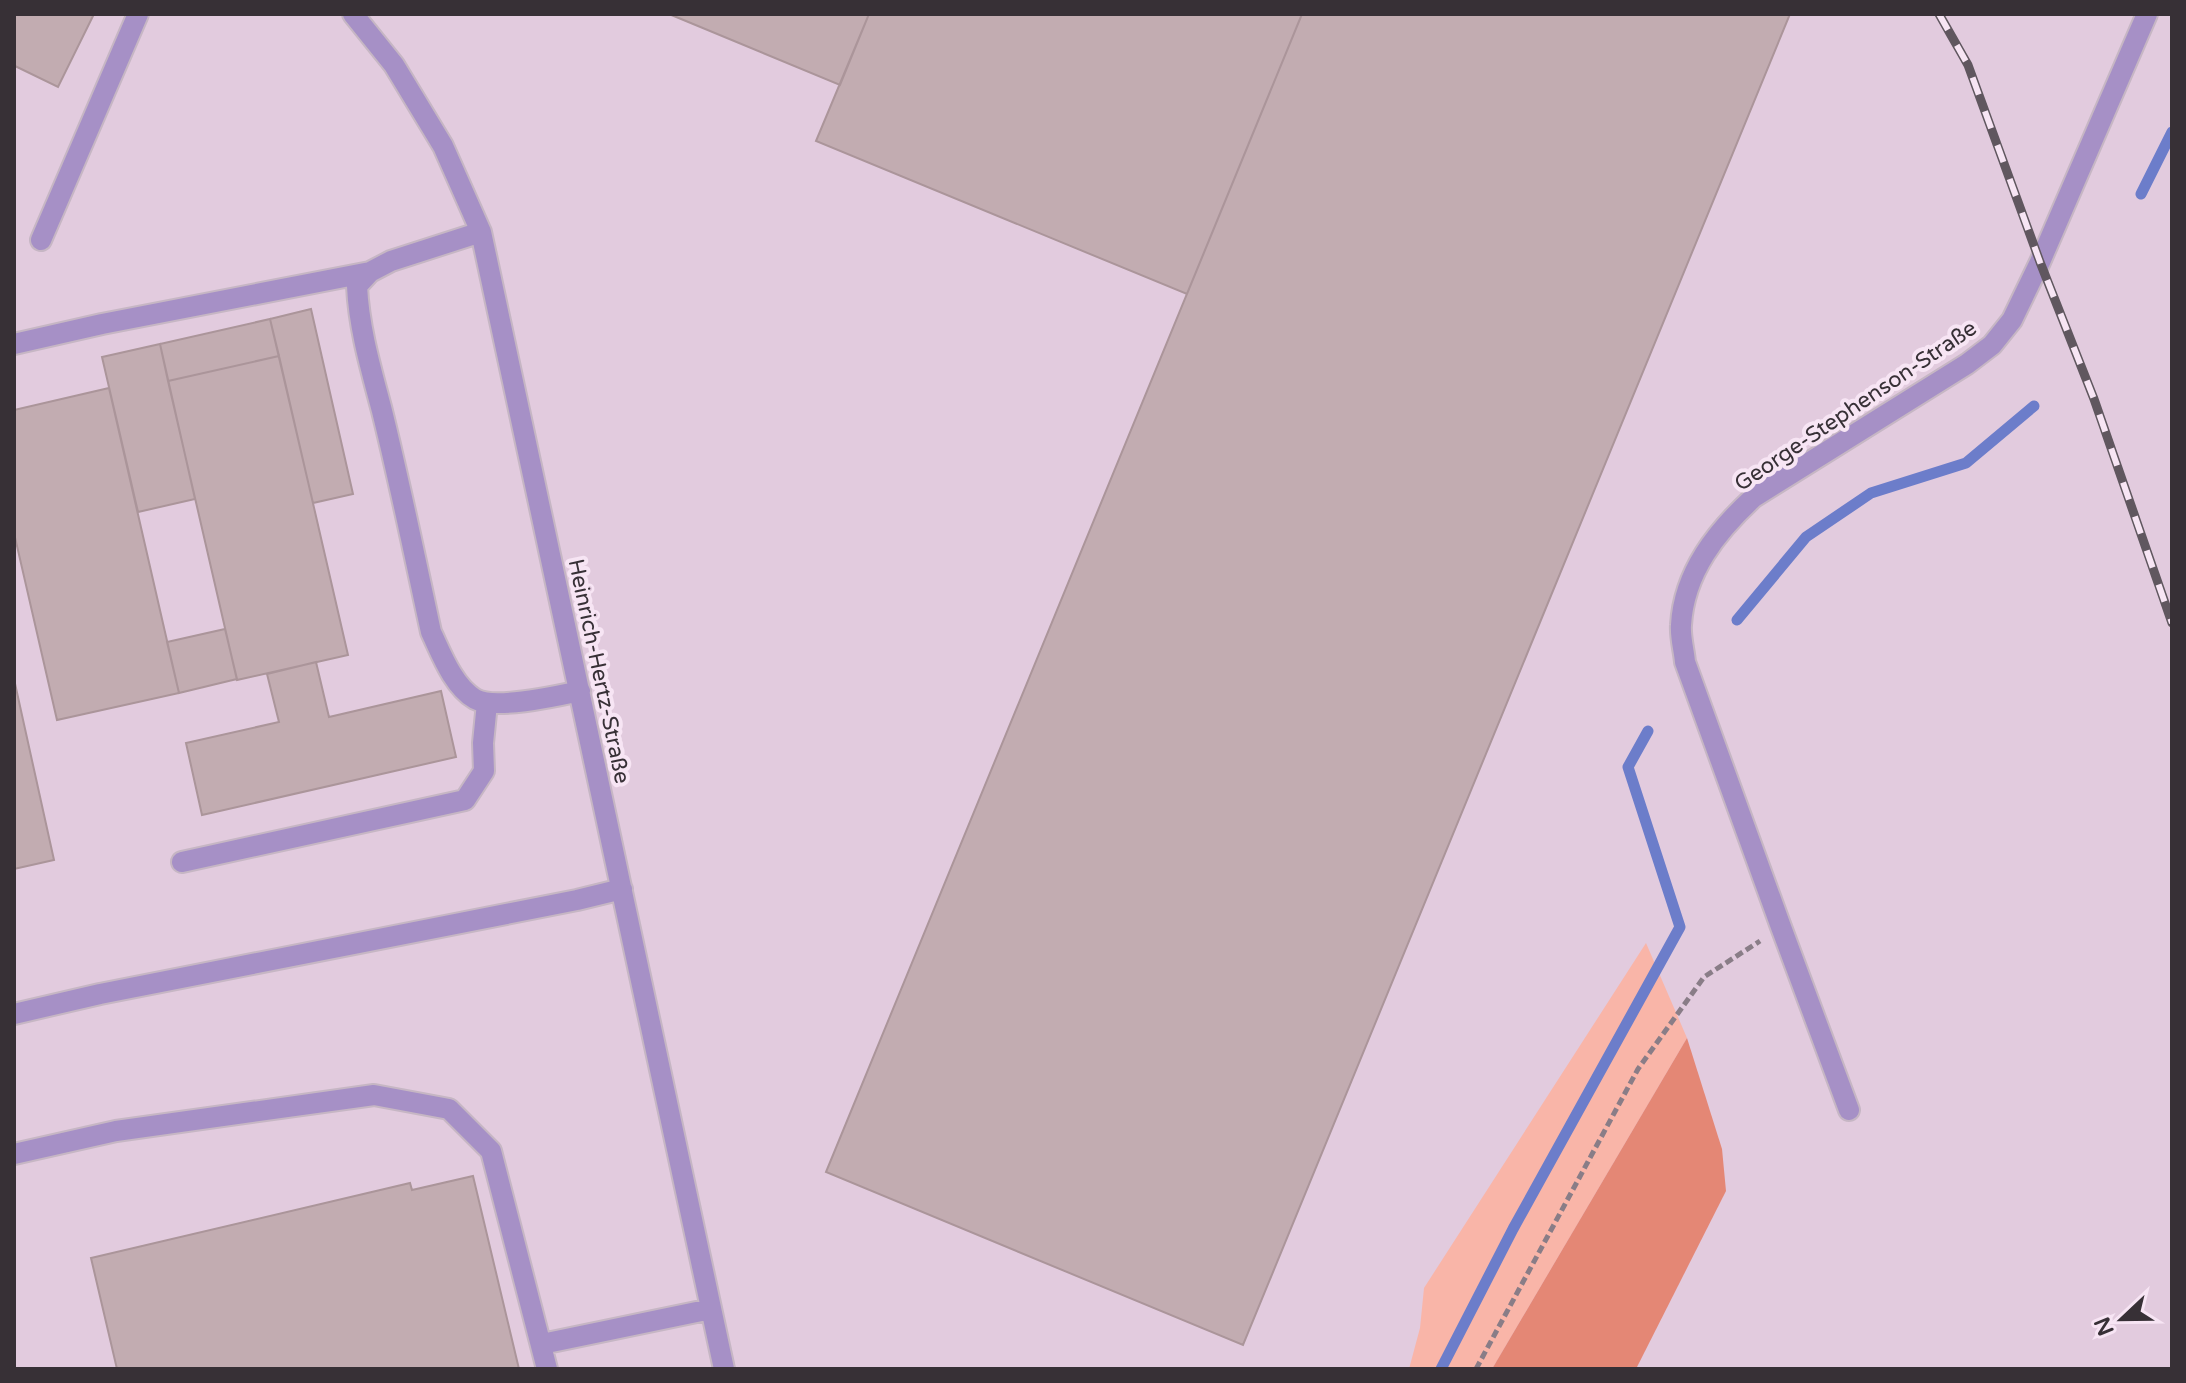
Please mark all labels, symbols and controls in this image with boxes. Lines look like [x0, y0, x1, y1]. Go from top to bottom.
street label: George-Stephenson-Straße [1730, 315, 1982, 497]
street label: Heinrich-Hertz-Straße [563, 557, 636, 786]
north arrow [2082, 1279, 2162, 1359]
text: N [2089, 1313, 2120, 1339]

